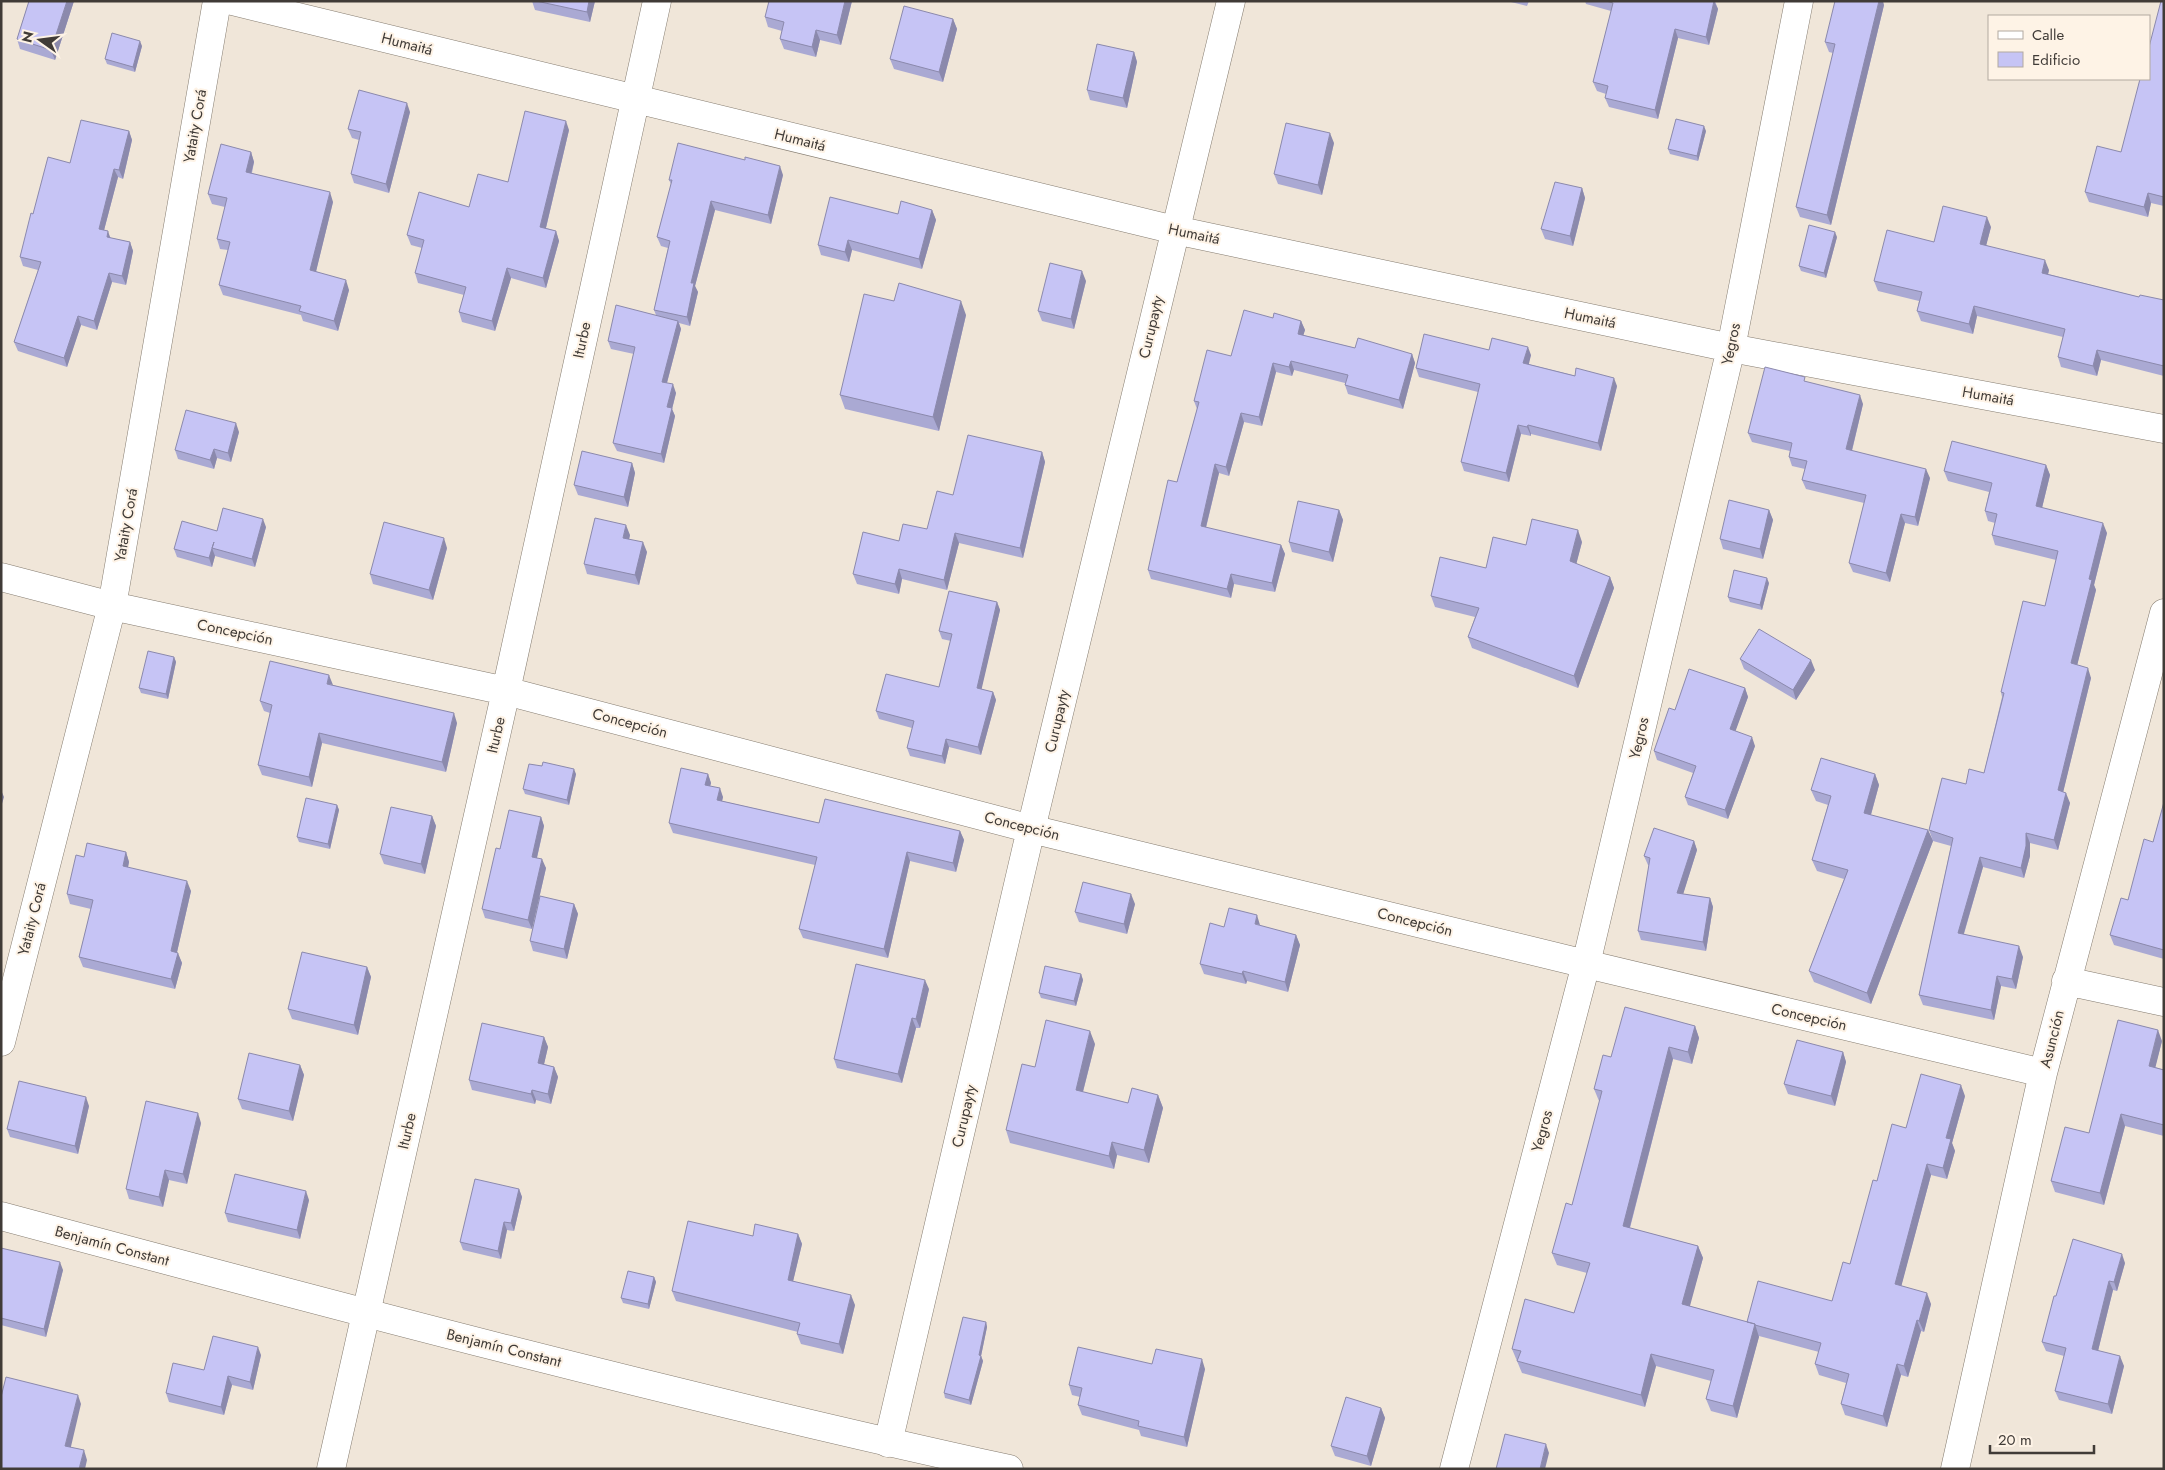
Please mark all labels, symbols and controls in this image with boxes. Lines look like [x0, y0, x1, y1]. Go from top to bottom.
north arrow [15, 15, 65, 65]
legend [1988, 15, 2150, 80]
text: Calle [2032, 24, 2064, 46]
street label: Humaitá [379, 27, 435, 61]
text: N [16, 29, 38, 45]
text: Edificio [2032, 49, 2080, 71]
street label: Yataity Corá [178, 87, 212, 165]
street label: Humaitá [772, 123, 828, 157]
street label: Humaitá [1166, 218, 1222, 250]
street label: Curupayty [1133, 293, 1169, 360]
street label: Humaitá [1562, 302, 1618, 334]
street label: Iturbe [567, 320, 597, 360]
street label: Yegros [1716, 321, 1746, 367]
street label: Humaitá [1960, 381, 2016, 411]
street label: Yataity Corá [109, 486, 143, 564]
street label: Concepción [195, 613, 275, 651]
street label: Curupayty [1039, 687, 1075, 754]
street label: Concepción [590, 702, 670, 744]
street label: Iturbe [481, 714, 511, 755]
street label: Yegros [1624, 715, 1654, 761]
street label: Concepción [982, 806, 1062, 846]
street label: Yataity Corá [12, 880, 52, 958]
street label: Concepción [1375, 902, 1455, 942]
street label: Concepción [1769, 998, 1849, 1036]
street label: Asunción [2034, 1008, 2070, 1070]
street label: Curupayty [946, 1082, 982, 1149]
street label: Yegros [1526, 1108, 1558, 1154]
street label: Iturbe [392, 1110, 422, 1151]
street label: Benjamín Constant [52, 1220, 172, 1272]
street label: Benjamín Constant [444, 1323, 564, 1373]
scale bar [1990, 1422, 2094, 1454]
text: 20 m [1998, 1429, 2032, 1451]

